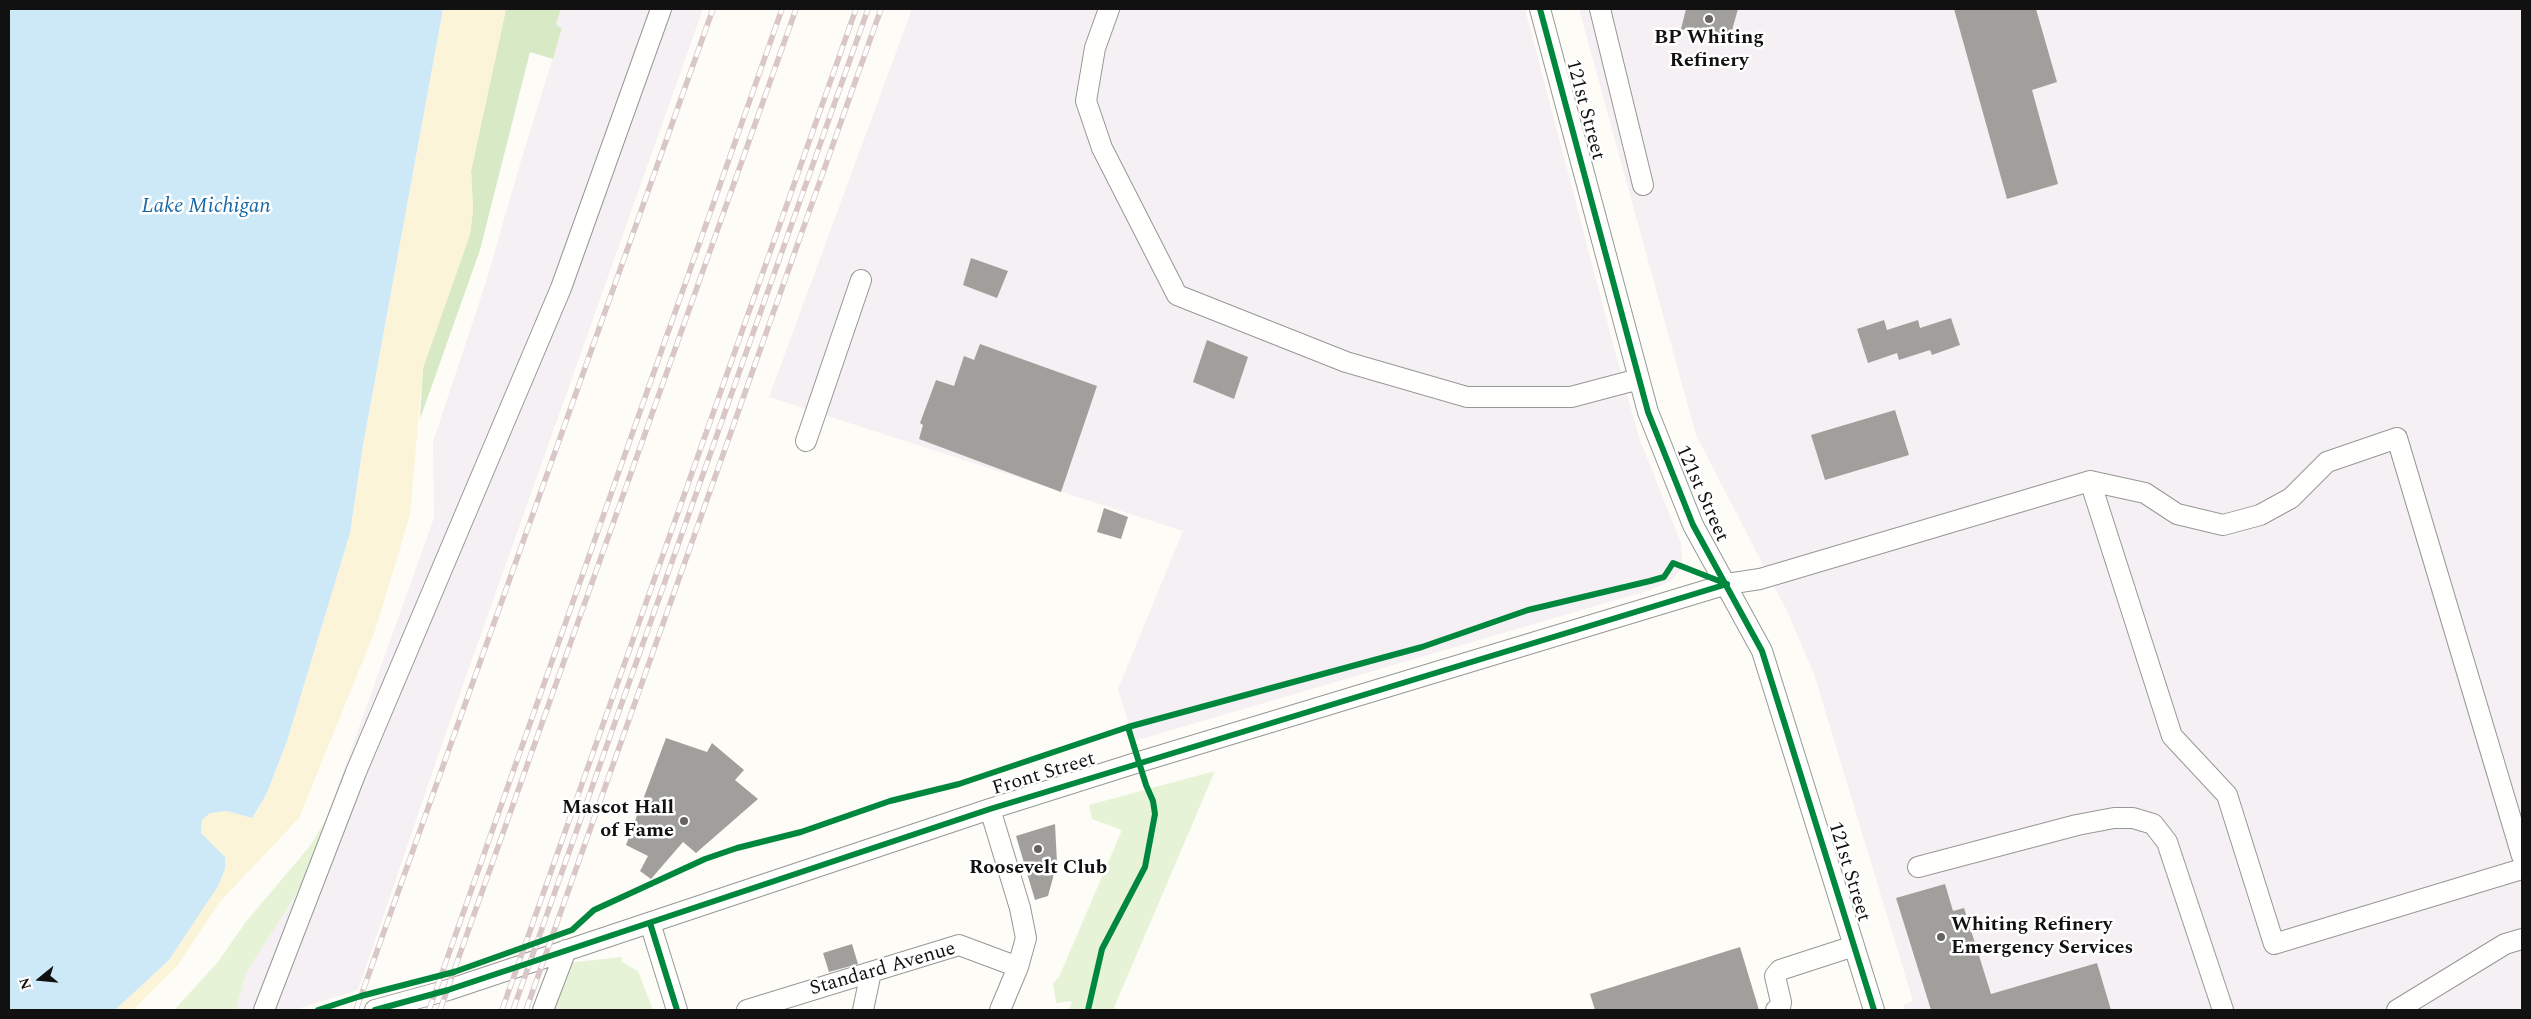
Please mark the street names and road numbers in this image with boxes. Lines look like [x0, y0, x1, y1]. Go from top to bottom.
street label: 121st Street [1559, 57, 1609, 163]
street label: 121st Street [1669, 442, 1733, 546]
street label: Front Street [990, 748, 1098, 802]
street label: 121st Street [1821, 819, 1875, 925]
street label: Standard Avenue [807, 938, 959, 1002]

